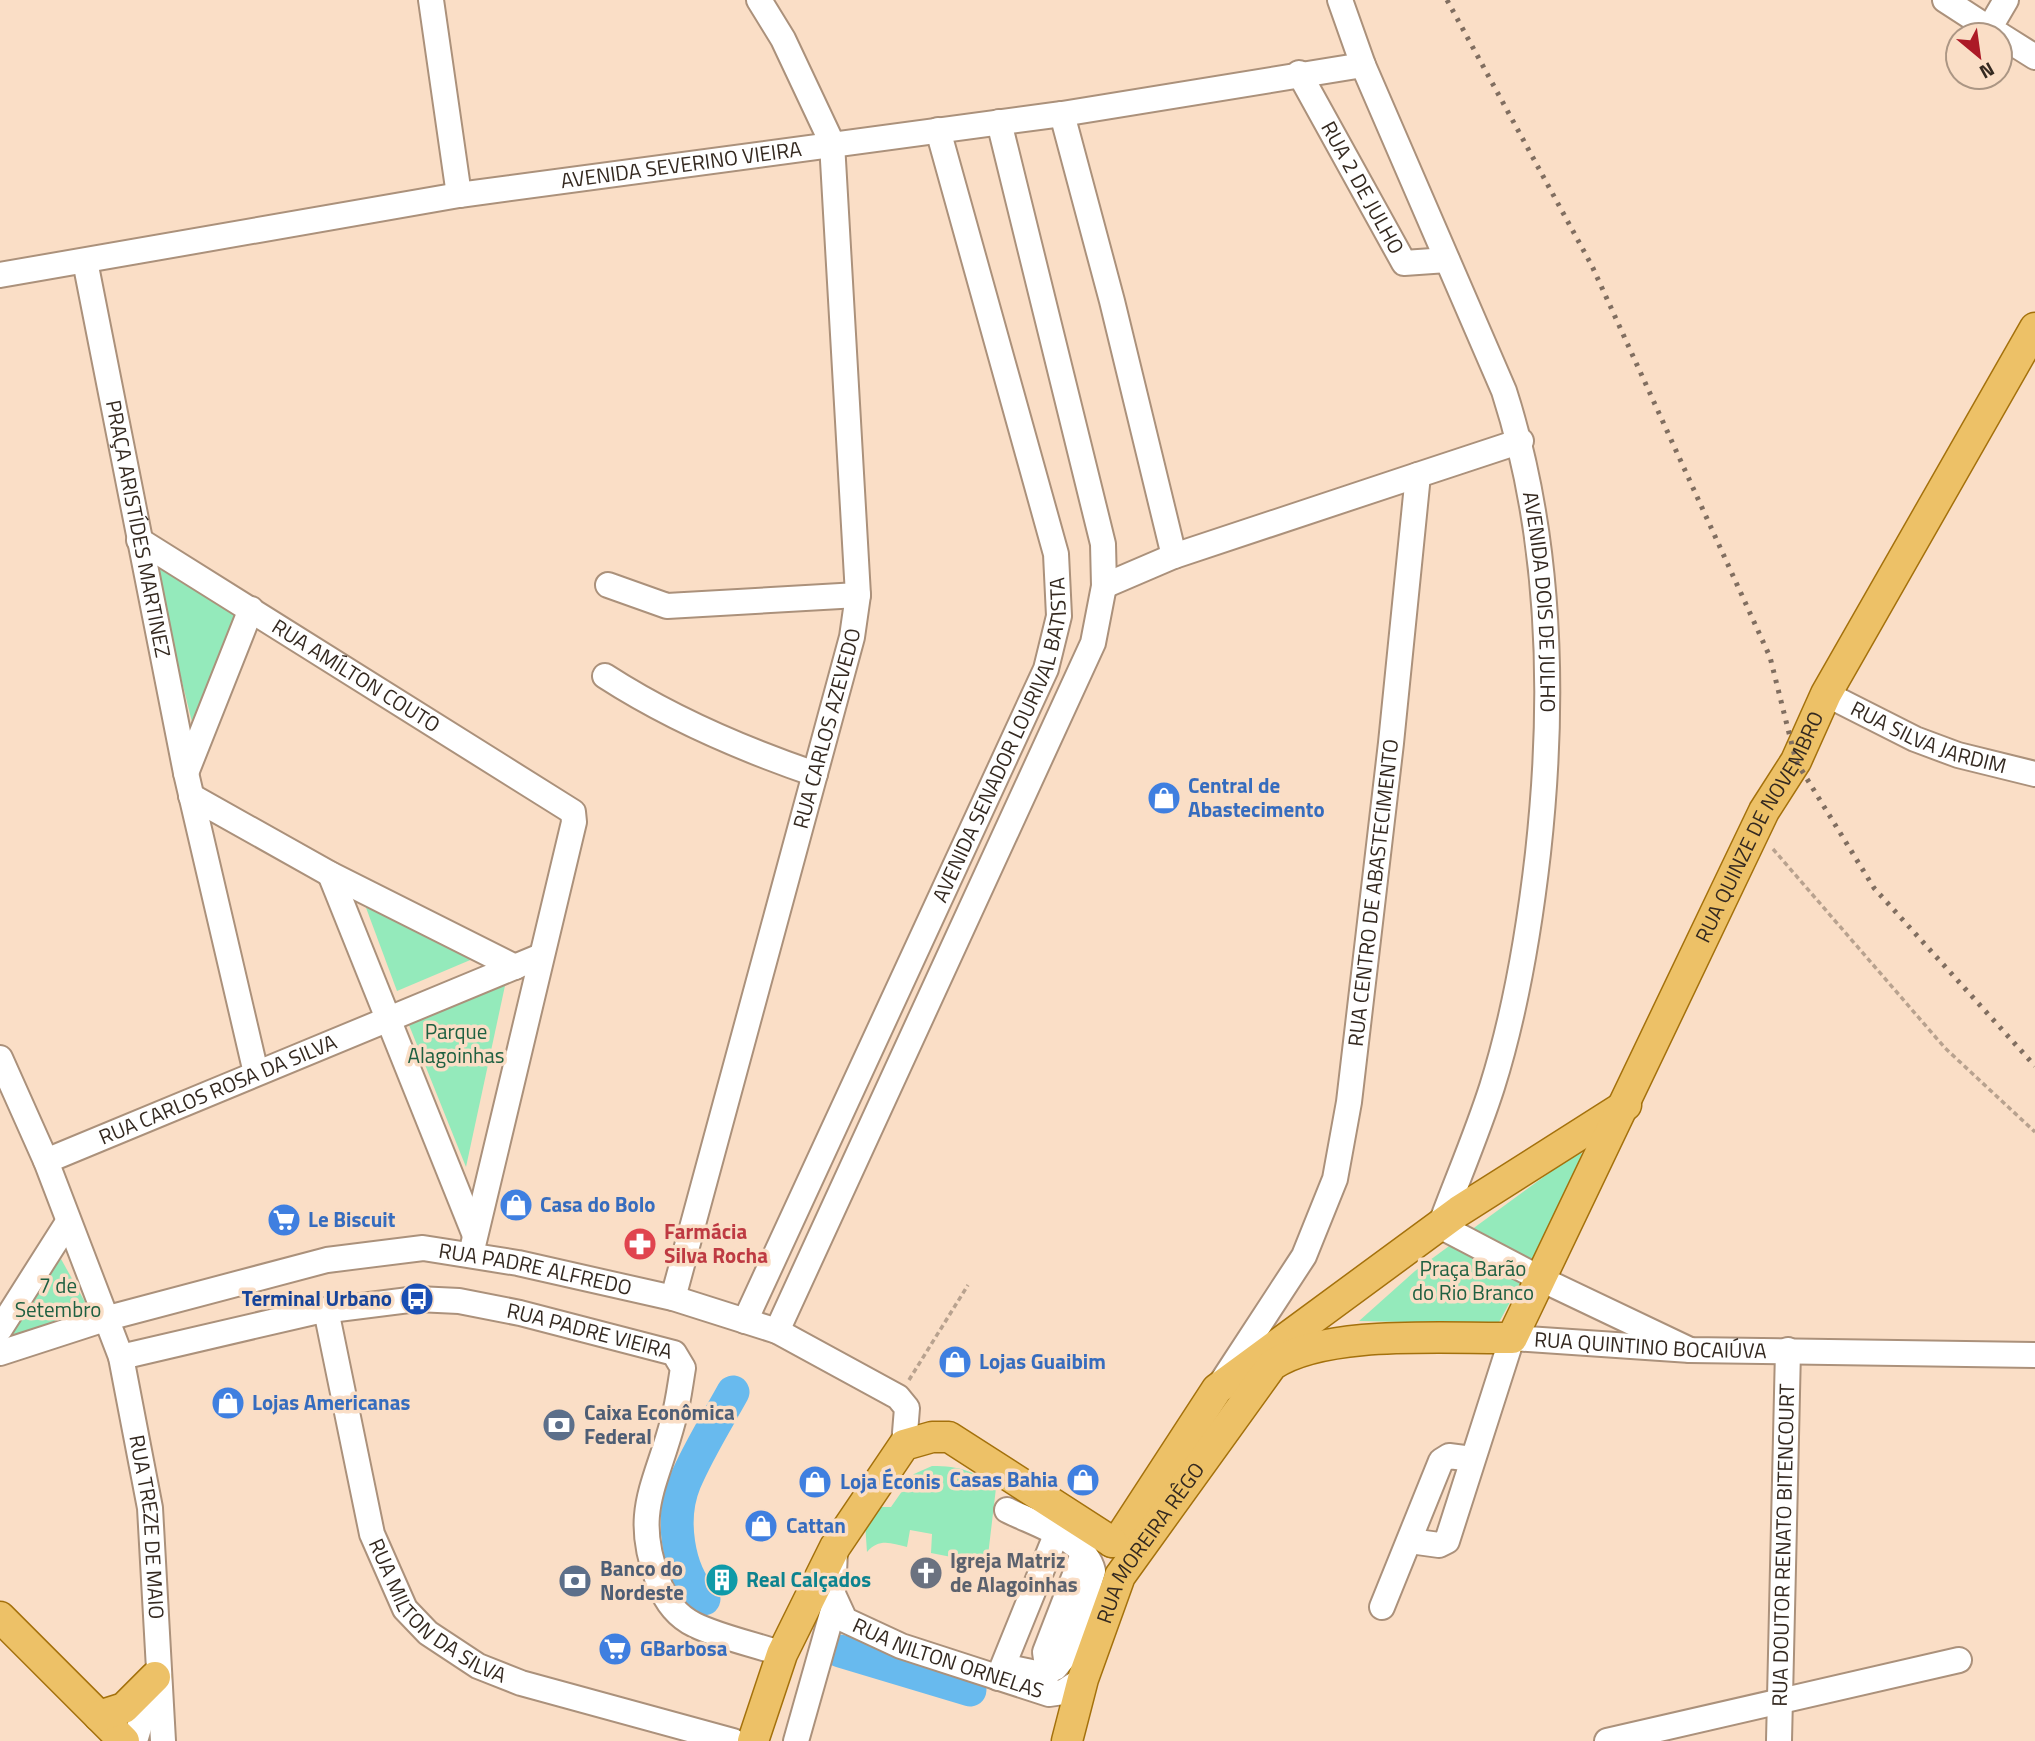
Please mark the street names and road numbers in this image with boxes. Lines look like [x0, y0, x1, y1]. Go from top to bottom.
street label: RUA 2 DE JULHO [1314, 115, 1413, 259]
street label: AVENIDA SEVERINO VIEIRA [558, 132, 804, 196]
street label: PRAÇA ARISTÍDES MARTINEZ [98, 397, 180, 660]
street label: AVENIDA DOIS DE JULHO [1515, 489, 1564, 713]
street label: AVENIDA SENADOR LOURIVAL BATISTA [923, 576, 1074, 907]
street label: RUA AMÍLTON COUTO [266, 610, 447, 740]
street label: RUA CARLOS AZEVEDO [784, 626, 868, 832]
street label: RUA SILVA JARDIM [1845, 692, 2010, 781]
street label: RUA QUINZE DE NOVEMBRO [1686, 706, 1831, 948]
street label: RUA CENTRO DE ABASTECIMENTO [1339, 737, 1406, 1048]
street label: RUA CARLOS ROSA DA SILVA [94, 1025, 342, 1152]
street label: RUA PADRE ALFREDO [437, 1234, 635, 1303]
street label: RUA PADRE VIEIRA [504, 1294, 677, 1367]
street label: RUA QUINTINO BOCAIÚVA [1533, 1323, 1767, 1366]
street label: RUA DOUTOR RENATO BITENCOURT [1763, 1383, 1802, 1707]
street label: RUA TREZE DE MAIO [121, 1432, 173, 1620]
street label: RUA MOREIRA RÊGO [1087, 1455, 1212, 1628]
street label: RUA MILTON DA SILVA [361, 1533, 512, 1691]
street label: RUA NILTON ORNELAS [848, 1609, 1048, 1706]

